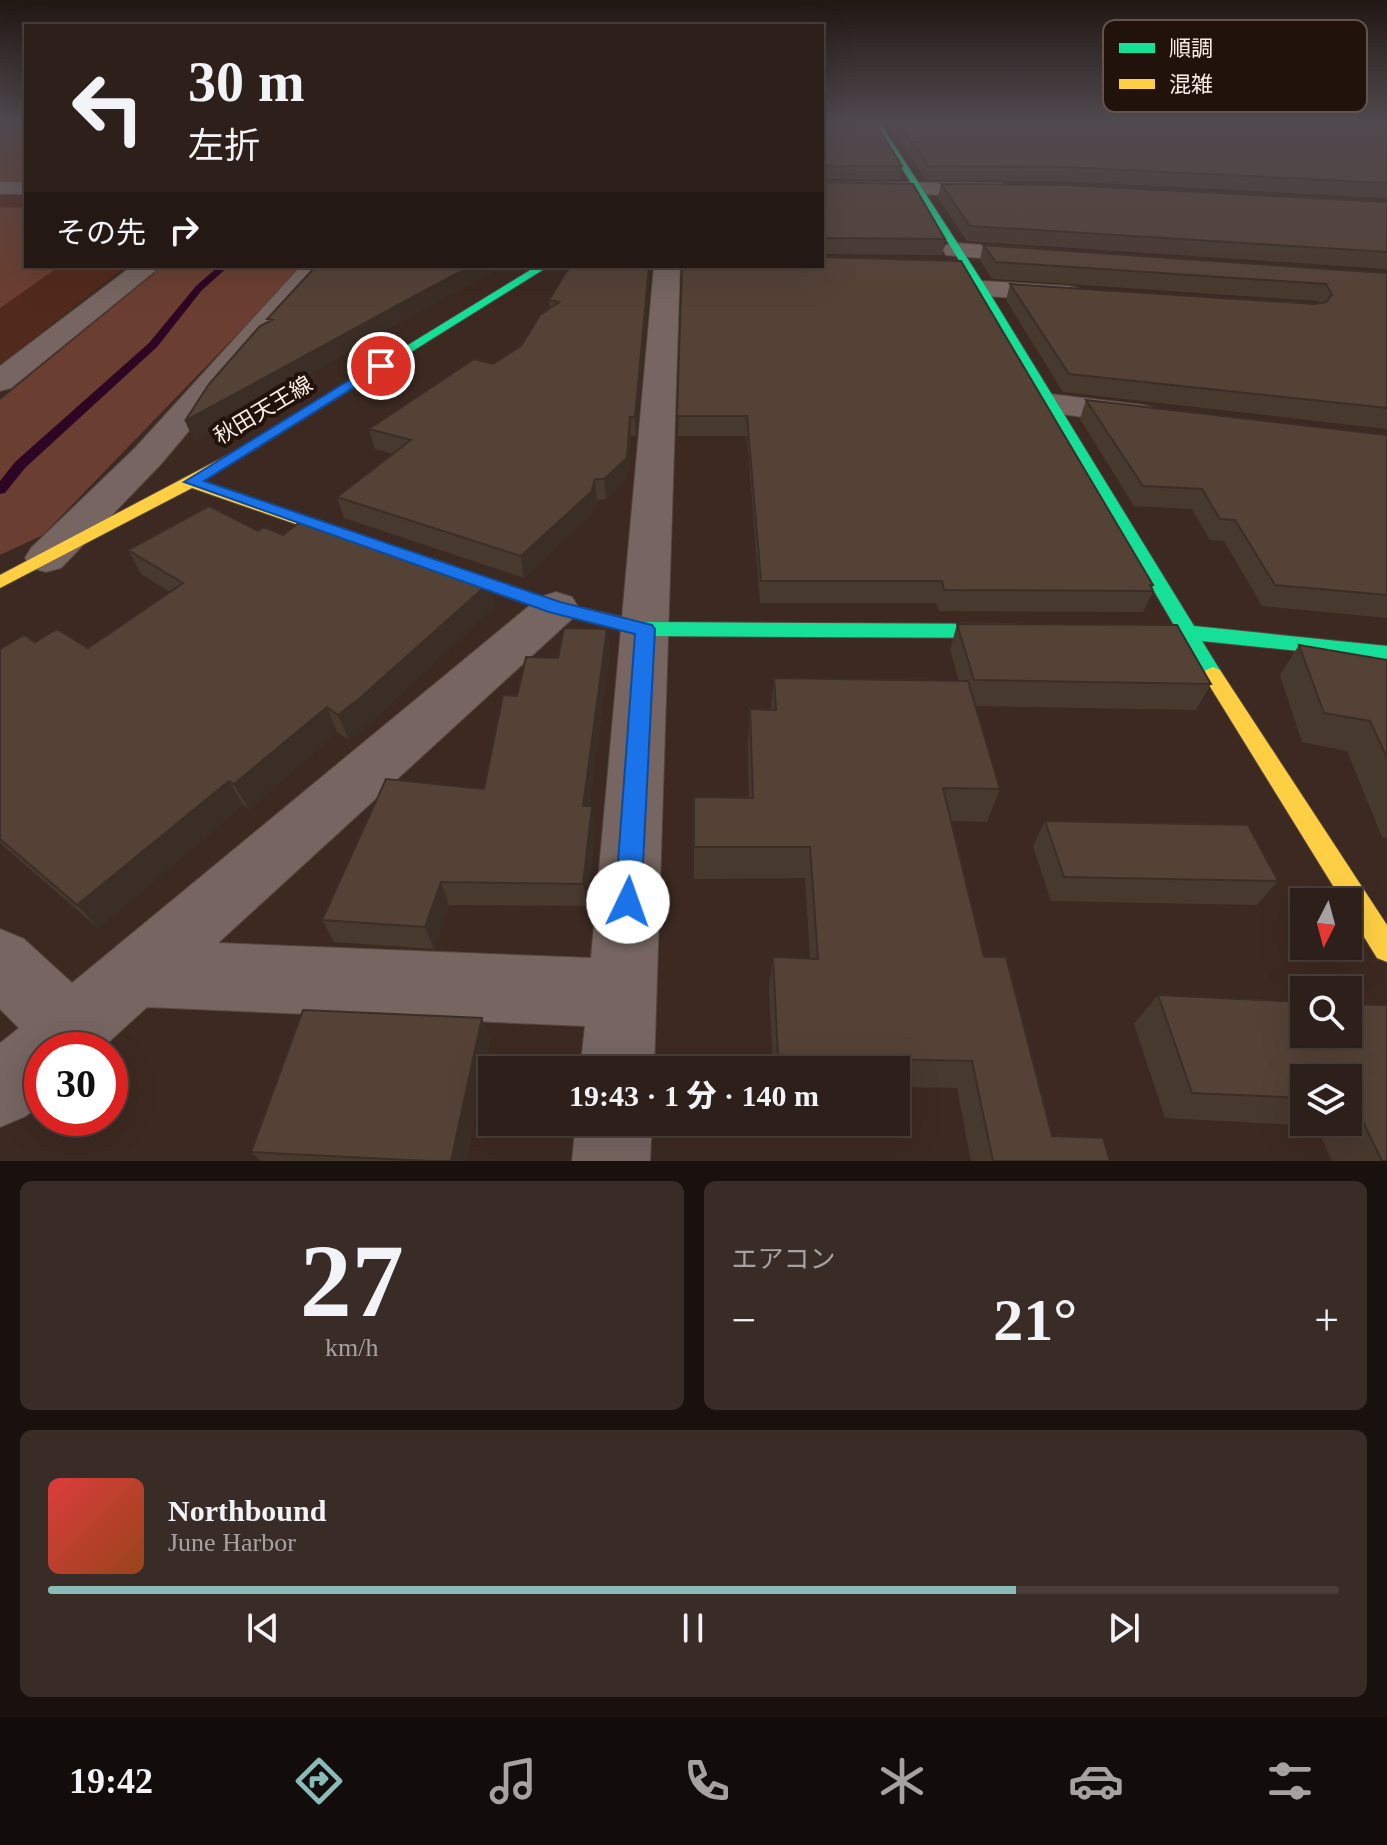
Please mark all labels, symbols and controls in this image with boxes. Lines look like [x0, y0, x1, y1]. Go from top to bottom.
legend [1103, 20, 1367, 112]
text: 順調 [1169, 36, 1213, 61]
text: 30 m [188, 51, 305, 113]
icon: left [56, 56, 160, 160]
text: 混雑 [1169, 72, 1213, 97]
text: 左折 [188, 126, 260, 166]
icon: right [162, 208, 206, 252]
text: その先 [56, 216, 146, 249]
pin [347, 332, 415, 400]
icon: arrive [359, 344, 403, 388]
street label: 秋田天王線 [209, 371, 317, 449]
position arrow [586, 860, 670, 944]
north arrow [1290, 888, 1362, 960]
map controls [1290, 888, 1362, 1136]
button: search [1290, 976, 1362, 1048]
speed limit sign: 30 [24, 1032, 128, 1136]
button: layers [1290, 1064, 1362, 1136]
text: 19:43 · 1 分 · 140 m [569, 1079, 819, 1112]
text: 27 [300, 1223, 404, 1338]
text: エアコン [732, 1245, 836, 1274]
text: 21° [993, 1287, 1077, 1353]
text: − [732, 1296, 756, 1345]
text: + [1314, 1296, 1339, 1345]
text: km/h [325, 1333, 378, 1362]
text: Northbound [168, 1494, 326, 1527]
text: June Harbor [168, 1528, 296, 1557]
icon: previous [241, 1606, 285, 1650]
icon: pause [671, 1606, 715, 1650]
icon: next [1102, 1606, 1146, 1650]
icon: directions [291, 1753, 347, 1809]
icon: music [485, 1753, 541, 1809]
icon: phone [679, 1753, 735, 1809]
icon: climate [874, 1753, 930, 1809]
icon: car [1068, 1753, 1124, 1809]
icon: filters [1262, 1753, 1318, 1809]
text: 19:42 [69, 1761, 153, 1801]

